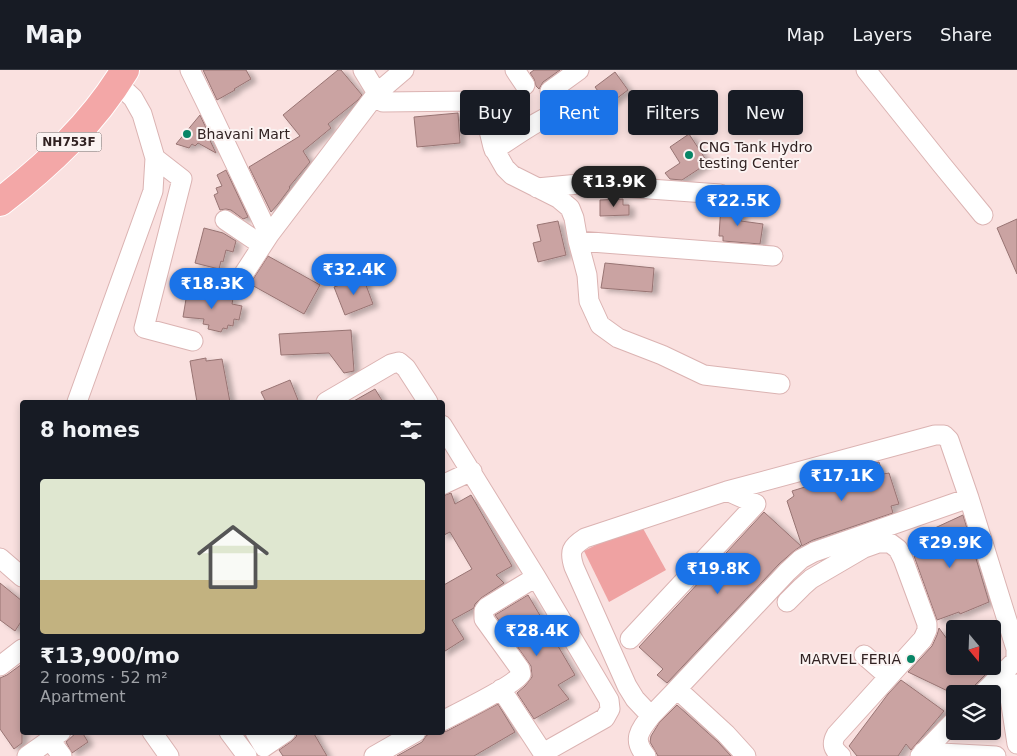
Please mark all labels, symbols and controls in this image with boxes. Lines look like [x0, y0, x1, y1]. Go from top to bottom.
text: Map [25, 21, 82, 49]
text: Map [786, 24, 824, 45]
text: Layers [852, 24, 912, 45]
text: Share [940, 24, 992, 45]
chip: Buy [460, 90, 530, 135]
chip: Rent [540, 90, 618, 135]
chip: Filters [628, 90, 718, 135]
chip: New [728, 90, 803, 135]
place label: Bhavani Mart [197, 126, 291, 142]
marker: Bhavani Mart [181, 128, 193, 140]
road number: NH753F [36, 132, 102, 152]
place label: CNG Tank Hydro testing Center [699, 139, 813, 171]
marker: CNG Tank Hydro testing Center [683, 149, 695, 161]
pin: ₹13.9K [573, 166, 655, 208]
text: ₹13.9K [582, 172, 646, 191]
pin: ₹22.5K [697, 184, 779, 227]
text: ₹22.5K [706, 191, 770, 210]
pin: ₹32.4K [313, 254, 395, 296]
text: ₹32.4K [322, 260, 386, 279]
pin: ₹18.3K [171, 268, 253, 310]
text: ₹18.3K [180, 274, 244, 293]
icon: filters [397, 416, 425, 444]
text: 8 homes [40, 418, 140, 442]
pin: ₹17.1K [801, 460, 883, 502]
text: ₹17.1K [810, 466, 874, 485]
icon: home [188, 512, 278, 602]
pin: ₹29.9K [909, 526, 991, 569]
text: ₹29.9K [918, 533, 982, 552]
pin: ₹19.8K [677, 552, 759, 595]
text: ₹19.8K [686, 559, 750, 578]
pin: ₹28.4K [496, 614, 578, 657]
north arrow [946, 620, 1001, 675]
map controls [946, 620, 1001, 740]
text: ₹28.4K [505, 621, 569, 640]
text: ₹13,900/mo [40, 644, 180, 668]
place label: MARVEL FERIA [799, 651, 901, 667]
marker: MARVEL FERIA [905, 653, 917, 665]
text: 2 rooms · 52 m² [40, 668, 168, 687]
button: layers [946, 685, 1001, 740]
text: Apartment [40, 687, 126, 706]

